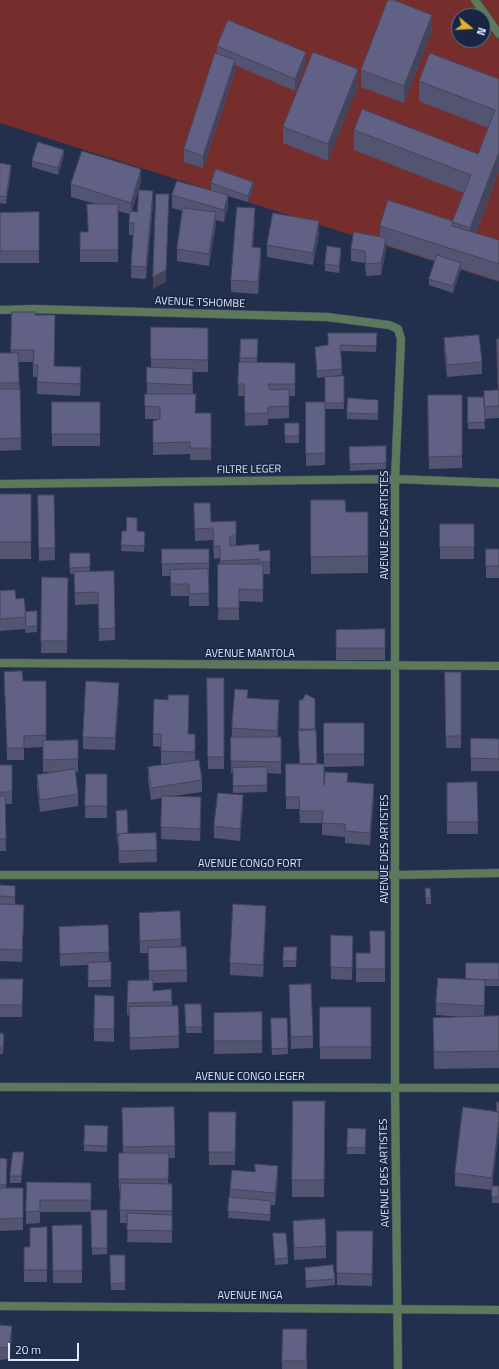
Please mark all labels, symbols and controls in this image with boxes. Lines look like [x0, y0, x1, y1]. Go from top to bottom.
north arrow [451, 8, 491, 48]
text: N [473, 25, 490, 37]
street label: AVENUE TSHOMBE [155, 295, 245, 311]
street label: FILTRE LEGER [217, 463, 281, 477]
street label: AVENUE DES ARTISTES [378, 471, 392, 579]
street label: AVENUE MANTOLA [205, 647, 295, 661]
street label: AVENUE DES ARTISTES [378, 795, 392, 903]
street label: AVENUE CONGO FORT [198, 857, 302, 871]
street label: AVENUE CONGO LEGER [195, 1070, 305, 1084]
street label: AVENUE DES ARTISTES [377, 1119, 393, 1227]
street label: AVENUE INGA [217, 1289, 283, 1303]
scale bar [10, 1335, 81, 1361]
text: 20 m [15, 1340, 41, 1359]

